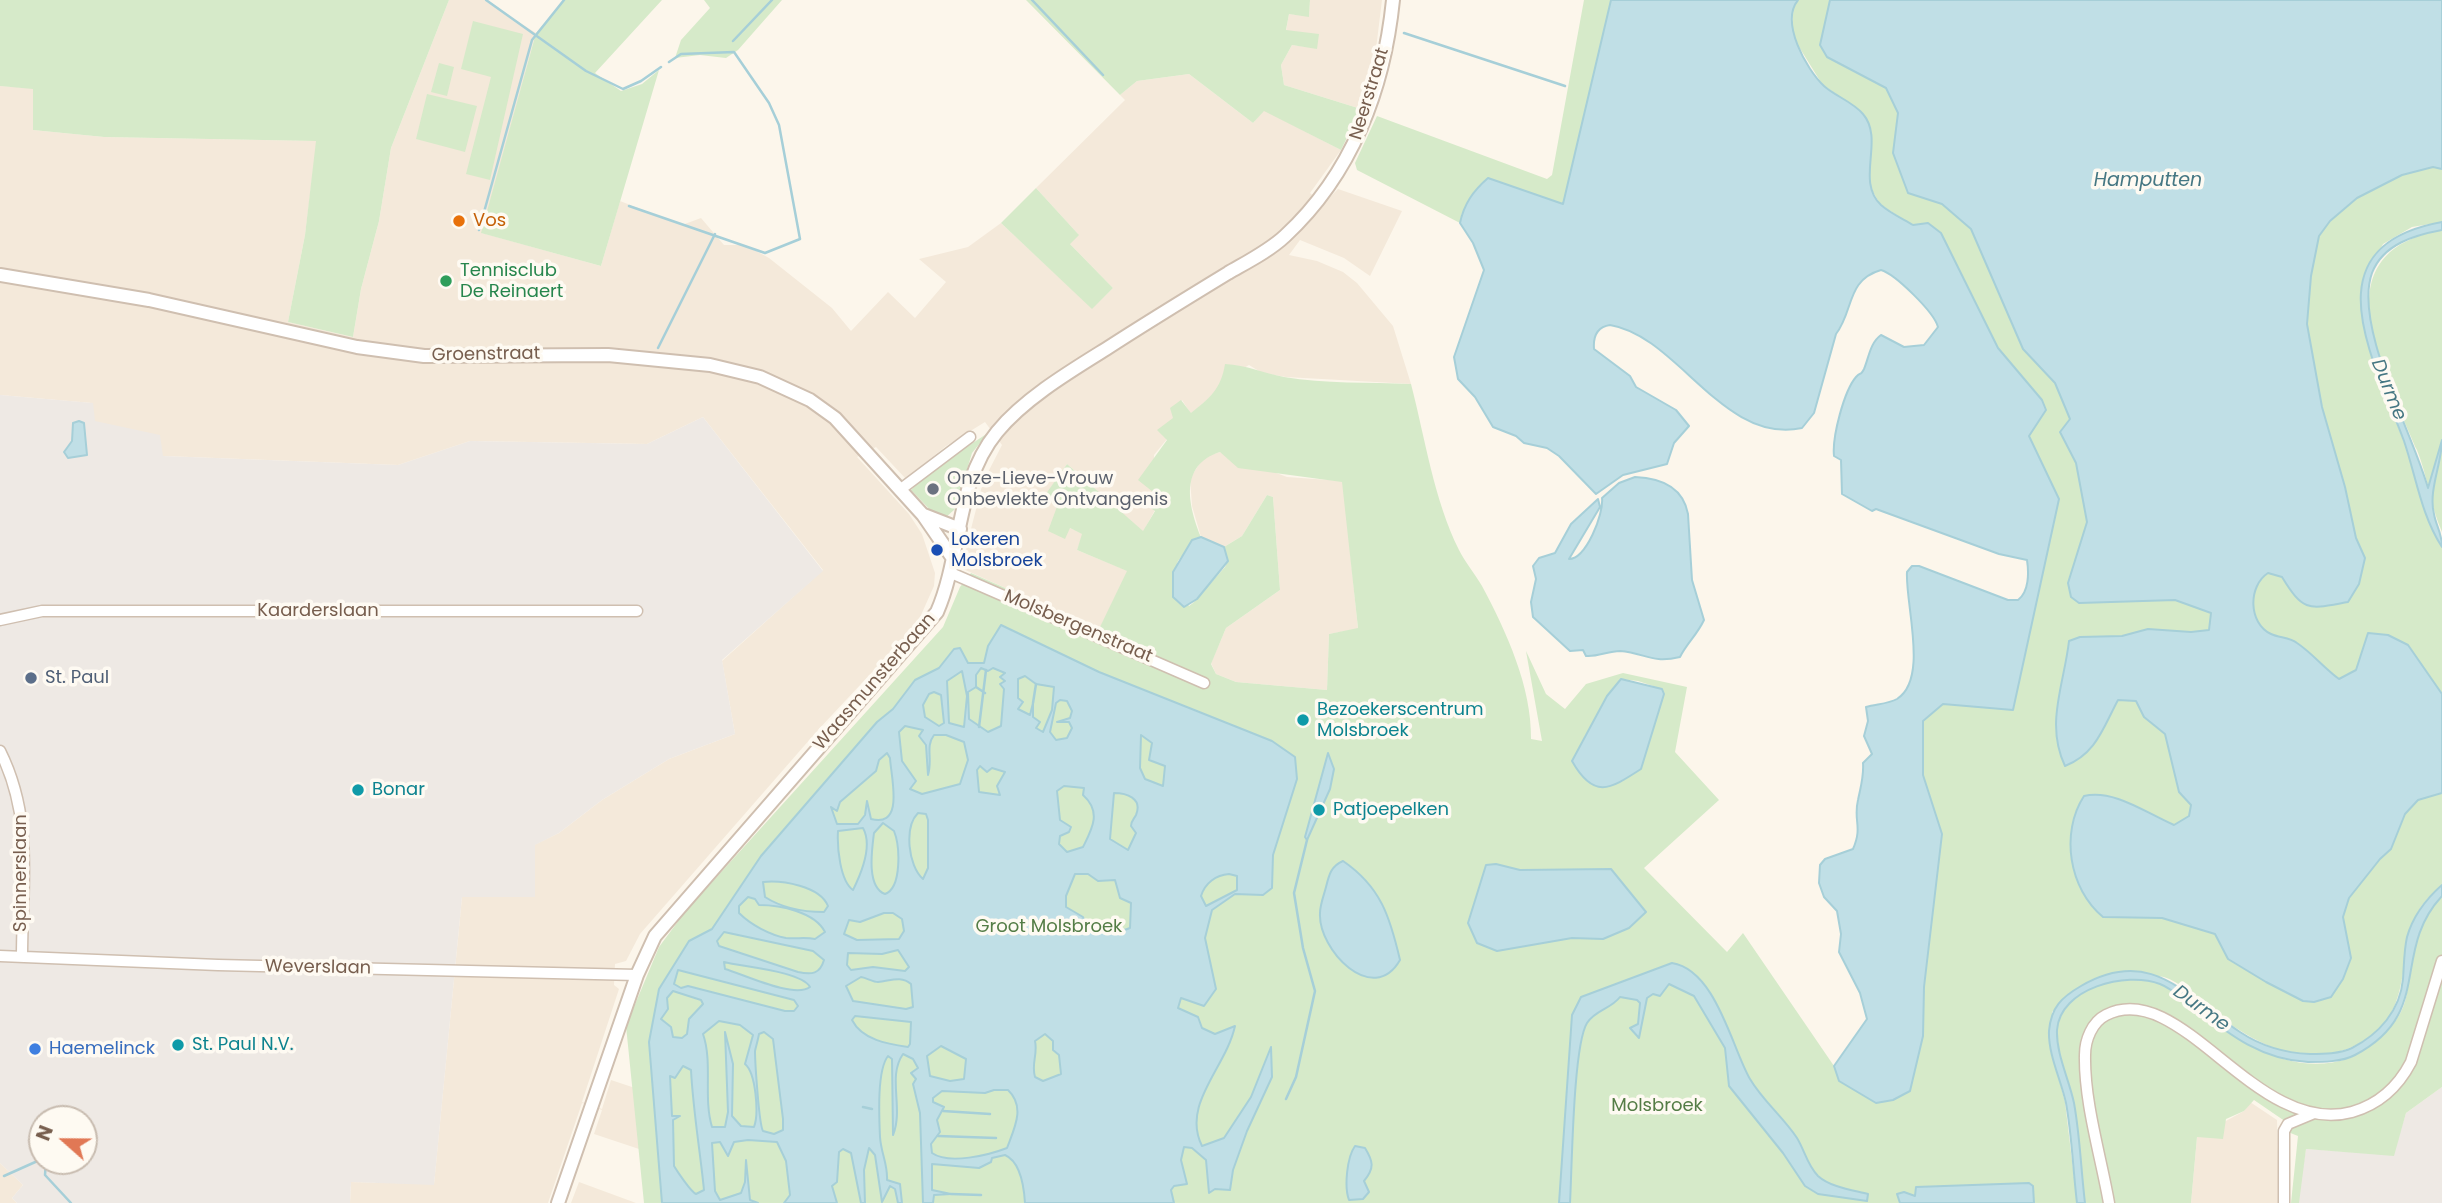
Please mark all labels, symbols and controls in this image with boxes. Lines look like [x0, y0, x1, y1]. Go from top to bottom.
street label: Neerstraat [1346, 45, 1394, 143]
water label: Hamputten [2094, 170, 2202, 192]
place label: Vos [473, 210, 506, 232]
marker: Vos [451, 213, 467, 229]
place label: Tennisclub De Reinaert [460, 260, 563, 302]
marker: Tennisclub De Reinaert [438, 273, 454, 289]
street label: Groenstraat [432, 343, 540, 367]
water label: Durme [2365, 356, 2411, 424]
place label: Onze-Lieve-Vrouw Onbevlekte Ontvangenis [947, 468, 1168, 510]
marker: Onze-Lieve-Vrouw Onbevlekte Ontvangenis [925, 481, 941, 497]
place label: Lokeren Molsbroek [951, 529, 1043, 572]
marker: Lokeren Molsbroek [929, 542, 945, 558]
street label: Molsbergenstraat [1000, 586, 1156, 668]
street label: Kaarderslaan [257, 600, 379, 622]
street label: Waasmunsterbaan [810, 609, 940, 755]
place label: St. Paul [45, 667, 109, 689]
marker: St. Paul [23, 670, 39, 686]
place label: Bezoekerscentrum Molsbroek [1317, 699, 1484, 742]
marker: Bezoekerscentrum Molsbroek [1295, 712, 1311, 728]
place label: Bonar [372, 779, 425, 801]
marker: Bonar [350, 782, 366, 798]
place label: Patjoepelken [1333, 799, 1449, 821]
marker: Patjoepelken [1311, 802, 1327, 818]
street label: Spinnerslaan [10, 814, 32, 932]
park label: Groot Molsbroek [976, 916, 1122, 938]
street label: Weverslaan [265, 956, 371, 980]
water label: Durme [2168, 981, 2234, 1037]
place label: St. Paul N.V. [192, 1034, 293, 1056]
marker: St. Paul N.V. [170, 1037, 186, 1053]
place label: Haemelinck [49, 1038, 155, 1060]
marker: Haemelinck [27, 1041, 43, 1057]
park label: Molsbroek [1611, 1095, 1703, 1117]
north arrow [28, 1105, 98, 1175]
text: N [30, 1122, 60, 1145]

